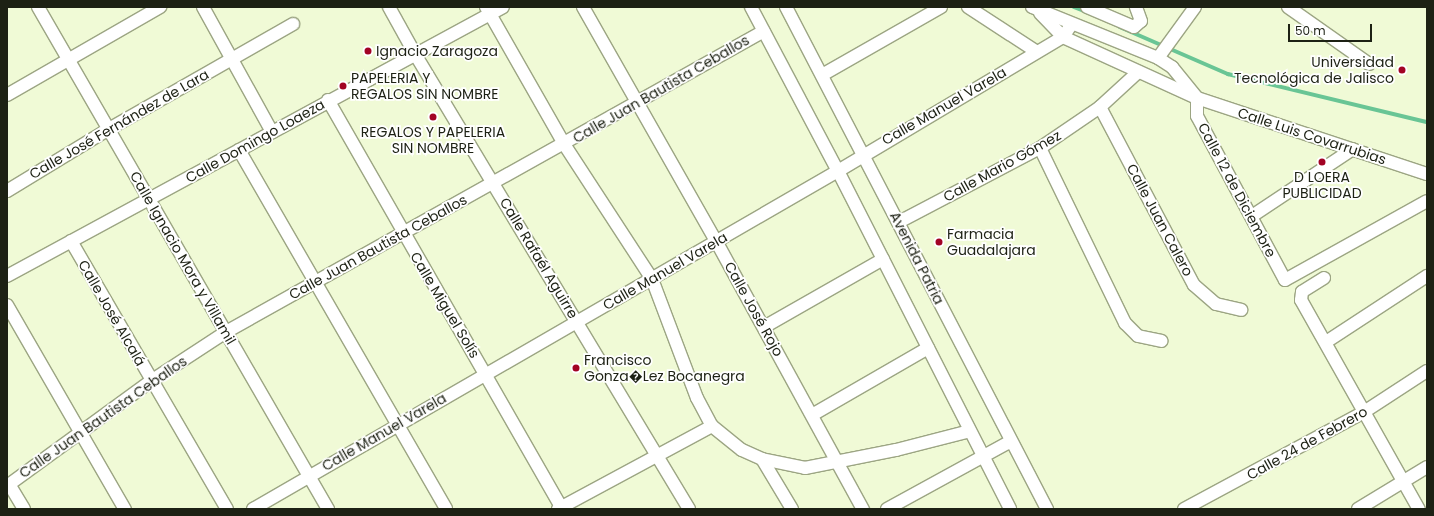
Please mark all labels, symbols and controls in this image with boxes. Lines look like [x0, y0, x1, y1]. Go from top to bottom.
scale bar [1290, 16, 1374, 42]
text: 50 m [1295, 22, 1326, 39]
street label: Calle Juan Bautista Ceballos [570, 32, 752, 146]
place label: Ignacio Zaragoza [376, 43, 498, 59]
marker: Ignacio Zaragoza [363, 46, 373, 56]
place label: Universidad Tecnológica de Jalisco [1234, 54, 1394, 86]
street label: Calle Manuel Varela [879, 64, 1009, 148]
marker: Universidad Tecnológica de Jalisco [1397, 65, 1407, 75]
street label: Calle José Fernández de Lara [26, 66, 212, 182]
place label: PAPELERIA Y REGALOS SIN NOMBRE [351, 70, 498, 102]
marker: PAPELERIA Y REGALOS SIN NOMBRE [338, 81, 348, 91]
street label: Calle Domingo Loaeza [183, 96, 327, 186]
street label: Calle Luis Covarrubias [1236, 104, 1388, 168]
marker: REGALOS Y PAPELERIA SIN NOMBRE [428, 112, 438, 122]
street label: Calle 12 de Diciembre [1194, 120, 1280, 260]
place label: REGALOS Y PAPELERIA SIN NOMBRE [361, 124, 505, 156]
street label: Calle Mario Gómez [940, 127, 1064, 205]
marker: D LOERA PUBLICIDAD [1317, 157, 1327, 167]
street label: Calle Juan Calero [1123, 161, 1197, 279]
street label: Calle Ignacio Mora y Villamil [126, 168, 240, 348]
place label: D LOERA PUBLICIDAD [1282, 169, 1362, 202]
street label: Calle Juan Bautista Ceballos [286, 191, 470, 303]
street label: Calle Rafaél Aguirre [496, 195, 582, 321]
street label: Avenida Patria [886, 209, 948, 307]
place label: Farmacia Guadalajara [947, 226, 1036, 258]
street label: Calle Manuel Varela [600, 229, 730, 313]
marker: Farmacia Guadalajara [934, 237, 944, 247]
street label: Calle Miguel Solís [407, 249, 483, 361]
street label: Calle José Alcalá [75, 257, 149, 369]
street label: Calle José Rojo [721, 259, 787, 359]
place label: Francisco Gonza�Lez Bocanegra [584, 352, 745, 384]
street label: Calle Juan Bautista Ceballos [16, 353, 190, 481]
marker: Francisco Gonza�Lez Bocanegra [571, 363, 581, 373]
street label: Calle Manuel Varela [319, 390, 449, 474]
street label: Calle 24 de Febrero [1244, 403, 1370, 483]

